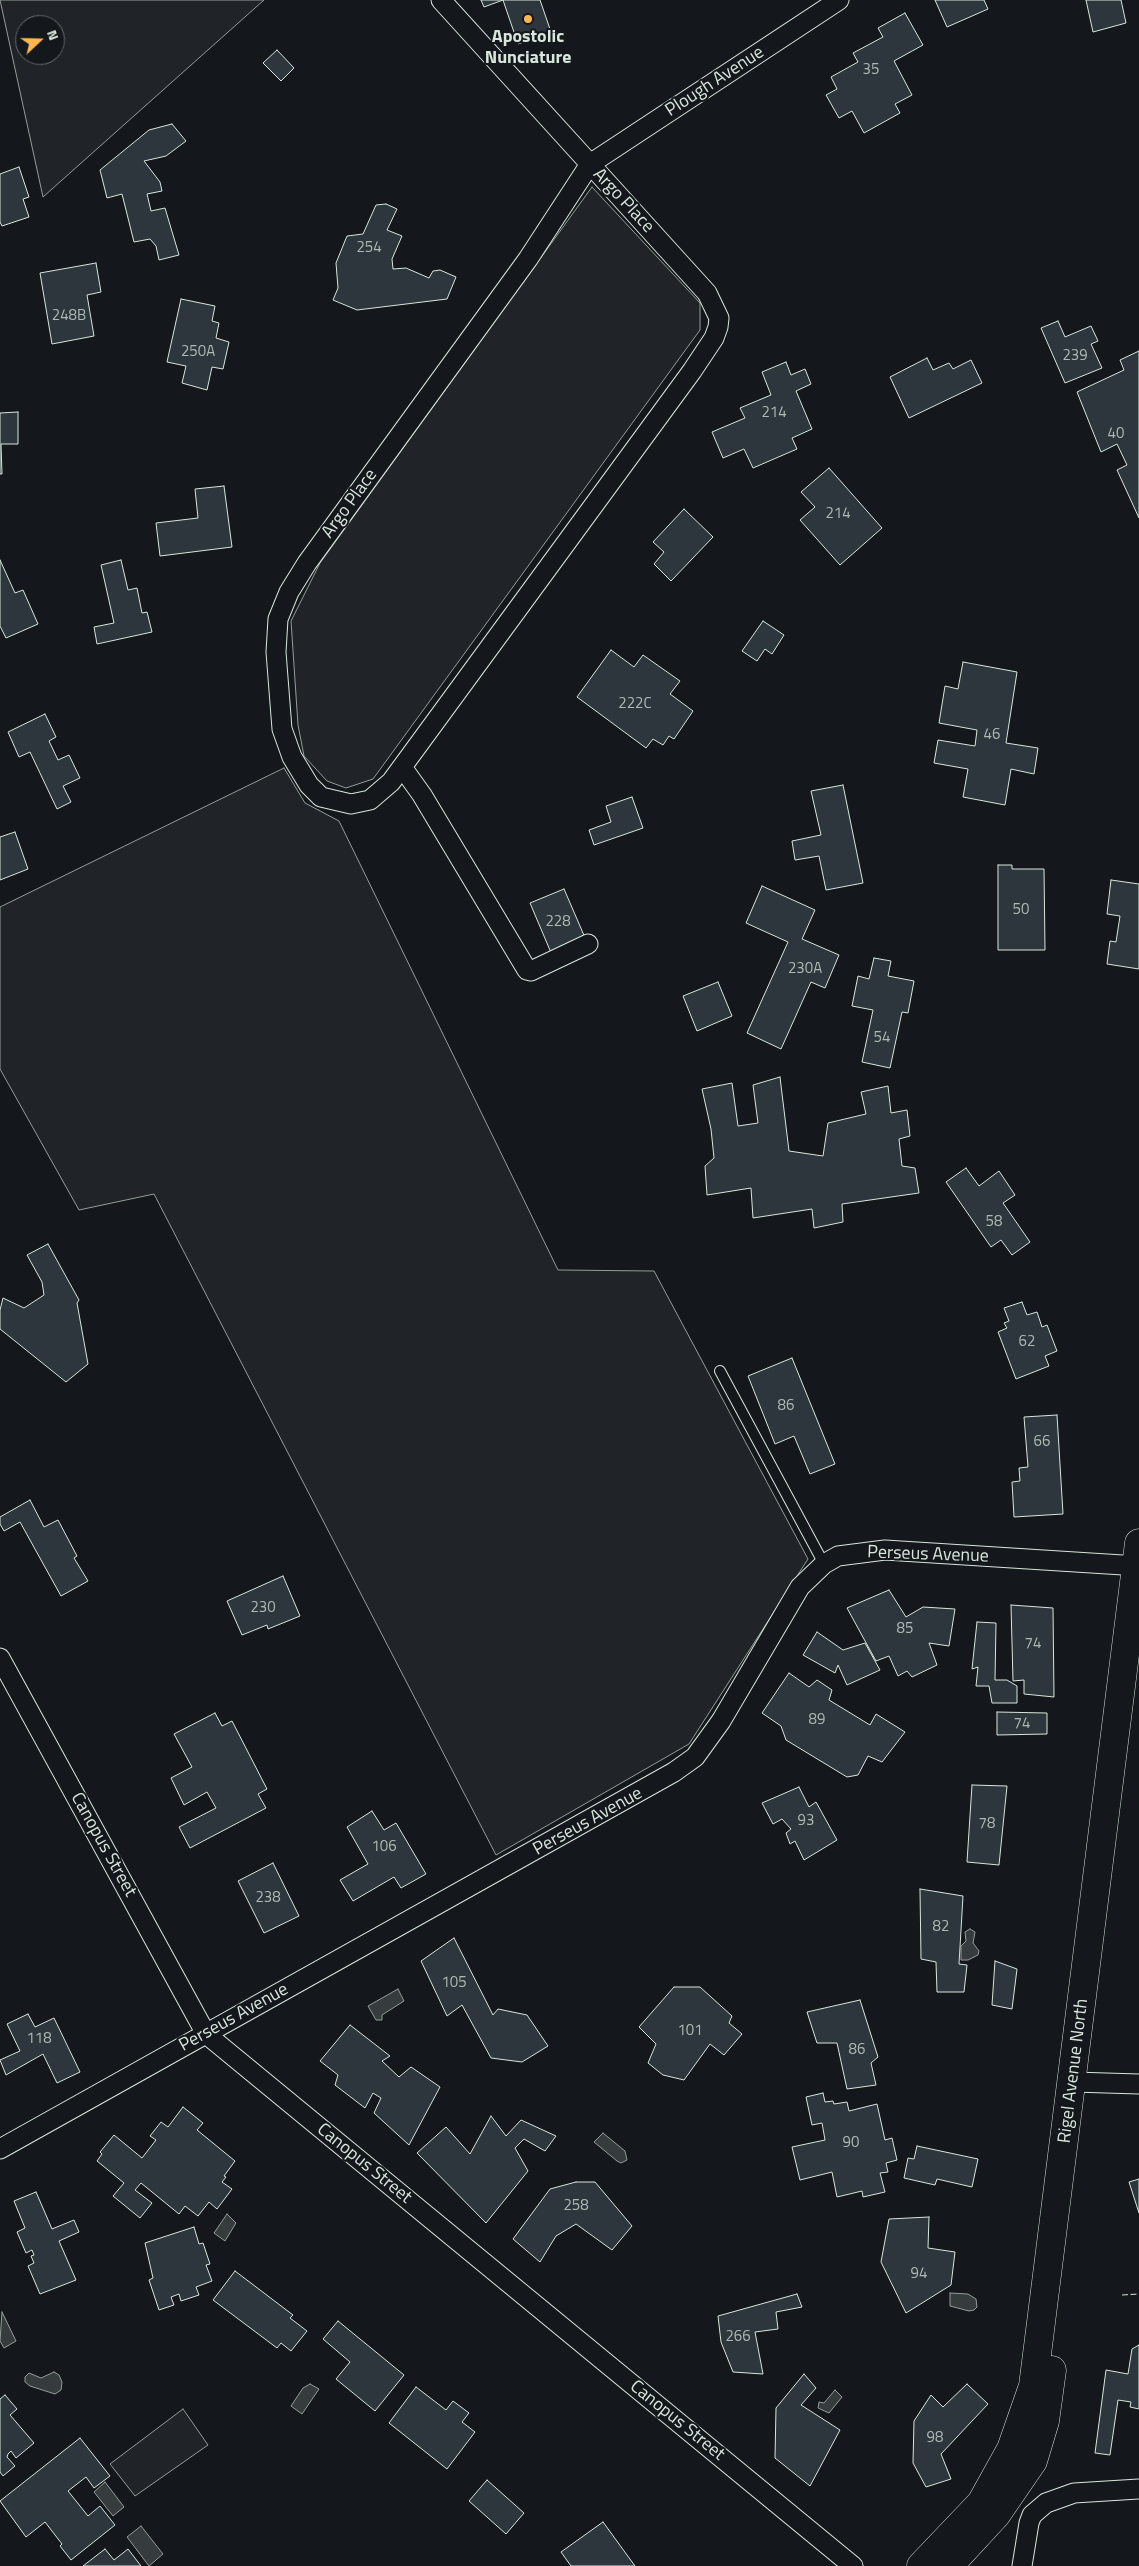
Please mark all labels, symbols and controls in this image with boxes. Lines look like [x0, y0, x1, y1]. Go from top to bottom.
marker: Apostolic Nunciature [522, 13, 534, 25]
north arrow [15, 15, 65, 65]
text: N [42, 27, 65, 43]
place label: Apostolic Nunciature [485, 27, 571, 70]
street label: Plough Avenue [662, 42, 768, 122]
house number: 35 [863, 61, 879, 79]
street label: Argo Place [588, 164, 658, 238]
house number: 254 [356, 239, 382, 257]
house number: 248B [52, 307, 86, 325]
house number: 250A [181, 343, 215, 361]
house number: 239 [1062, 347, 1088, 365]
house number: 214 [761, 404, 787, 422]
house number: 40 [1108, 425, 1124, 443]
street label: Argo Place [318, 465, 382, 543]
house number: 214 [825, 505, 851, 523]
house number: 222C [618, 695, 652, 713]
house number: 46 [984, 726, 1000, 744]
house number: 50 [1013, 901, 1029, 919]
house number: 228 [545, 913, 571, 931]
house number: 230A [788, 960, 822, 978]
house number: 54 [874, 1029, 890, 1047]
house number: 58 [986, 1213, 1002, 1231]
house number: 62 [1019, 1333, 1035, 1351]
house number: 86 [778, 1397, 794, 1415]
house number: 66 [1034, 1433, 1050, 1451]
street label: Perseus Avenue [867, 1542, 989, 1568]
house number: 230 [250, 1599, 276, 1617]
house number: 85 [897, 1620, 913, 1638]
house number: 74 [1025, 1635, 1041, 1653]
house number: 89 [809, 1711, 825, 1729]
house number: 74 [1014, 1715, 1030, 1733]
street label: Perseus Avenue [530, 1783, 646, 1861]
street label: Canopus Street [65, 1789, 141, 1901]
house number: 93 [798, 1812, 814, 1830]
house number: 78 [979, 1815, 995, 1833]
house number: 106 [371, 1838, 397, 1856]
house number: 238 [255, 1889, 281, 1907]
house number: 82 [933, 1918, 949, 1936]
house number: 105 [441, 1974, 467, 1992]
street label: Perseus Avenue [176, 1979, 292, 2057]
street label: Rigel Avenue North [1054, 1997, 1094, 2145]
house number: 101 [677, 2022, 703, 2040]
house number: 118 [26, 2030, 52, 2048]
house number: 86 [849, 2041, 865, 2059]
street label: Canopus Street [312, 2119, 416, 2209]
house number: 90 [843, 2134, 859, 2152]
house number: 258 [563, 2197, 589, 2215]
house number: 94 [911, 2265, 927, 2283]
house number: 266 [725, 2328, 751, 2346]
street label: Canopus Street [625, 2376, 729, 2466]
house number: 98 [927, 2429, 943, 2447]

